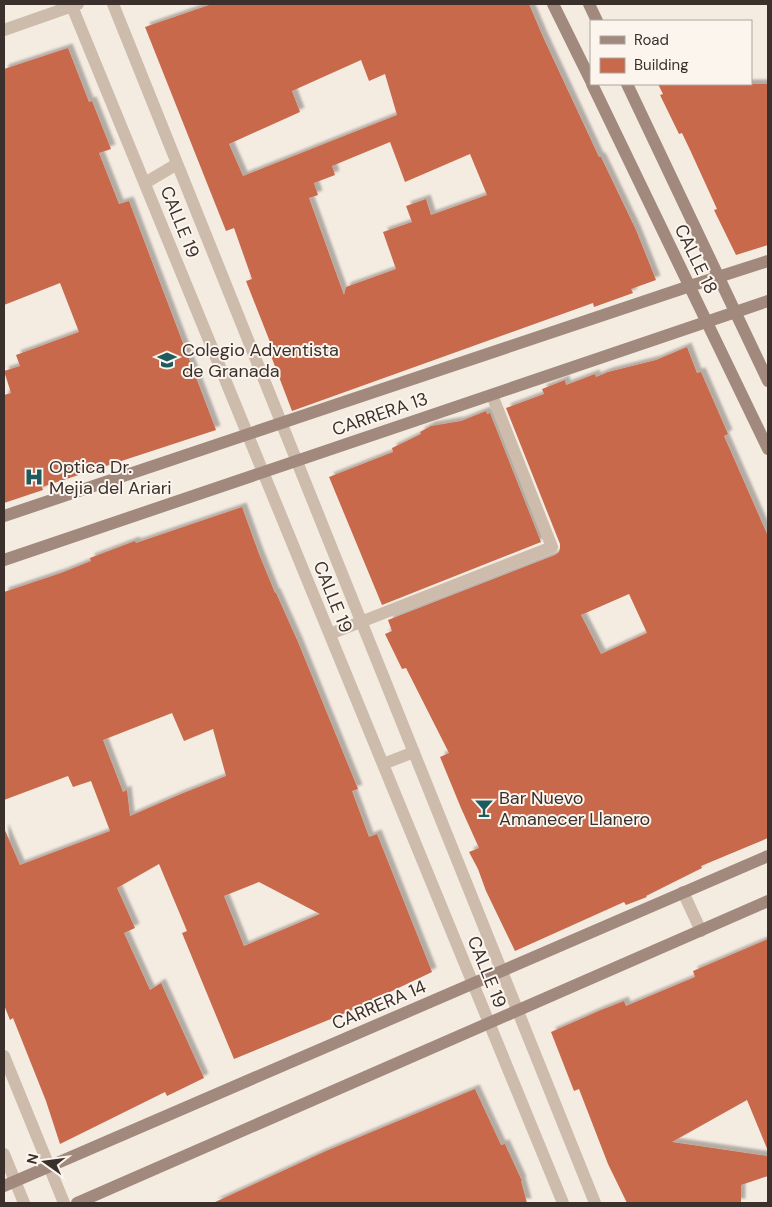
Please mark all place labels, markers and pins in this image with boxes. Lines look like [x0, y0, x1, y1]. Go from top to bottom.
place label: Colegio Adventista de Granada [182, 338, 339, 383]
school or university icon: Colegio Adventista de Granada [156, 349, 178, 371]
place label: Optica Dr. Mejia del Ariari [49, 455, 172, 500]
hospital icon: Optica Dr. Mejia del Ariari [23, 466, 45, 488]
place label: Bar Nuevo Amanecer Llanero [499, 786, 650, 831]
bar icon: Bar Nuevo Amanecer Llanero [473, 797, 495, 819]

